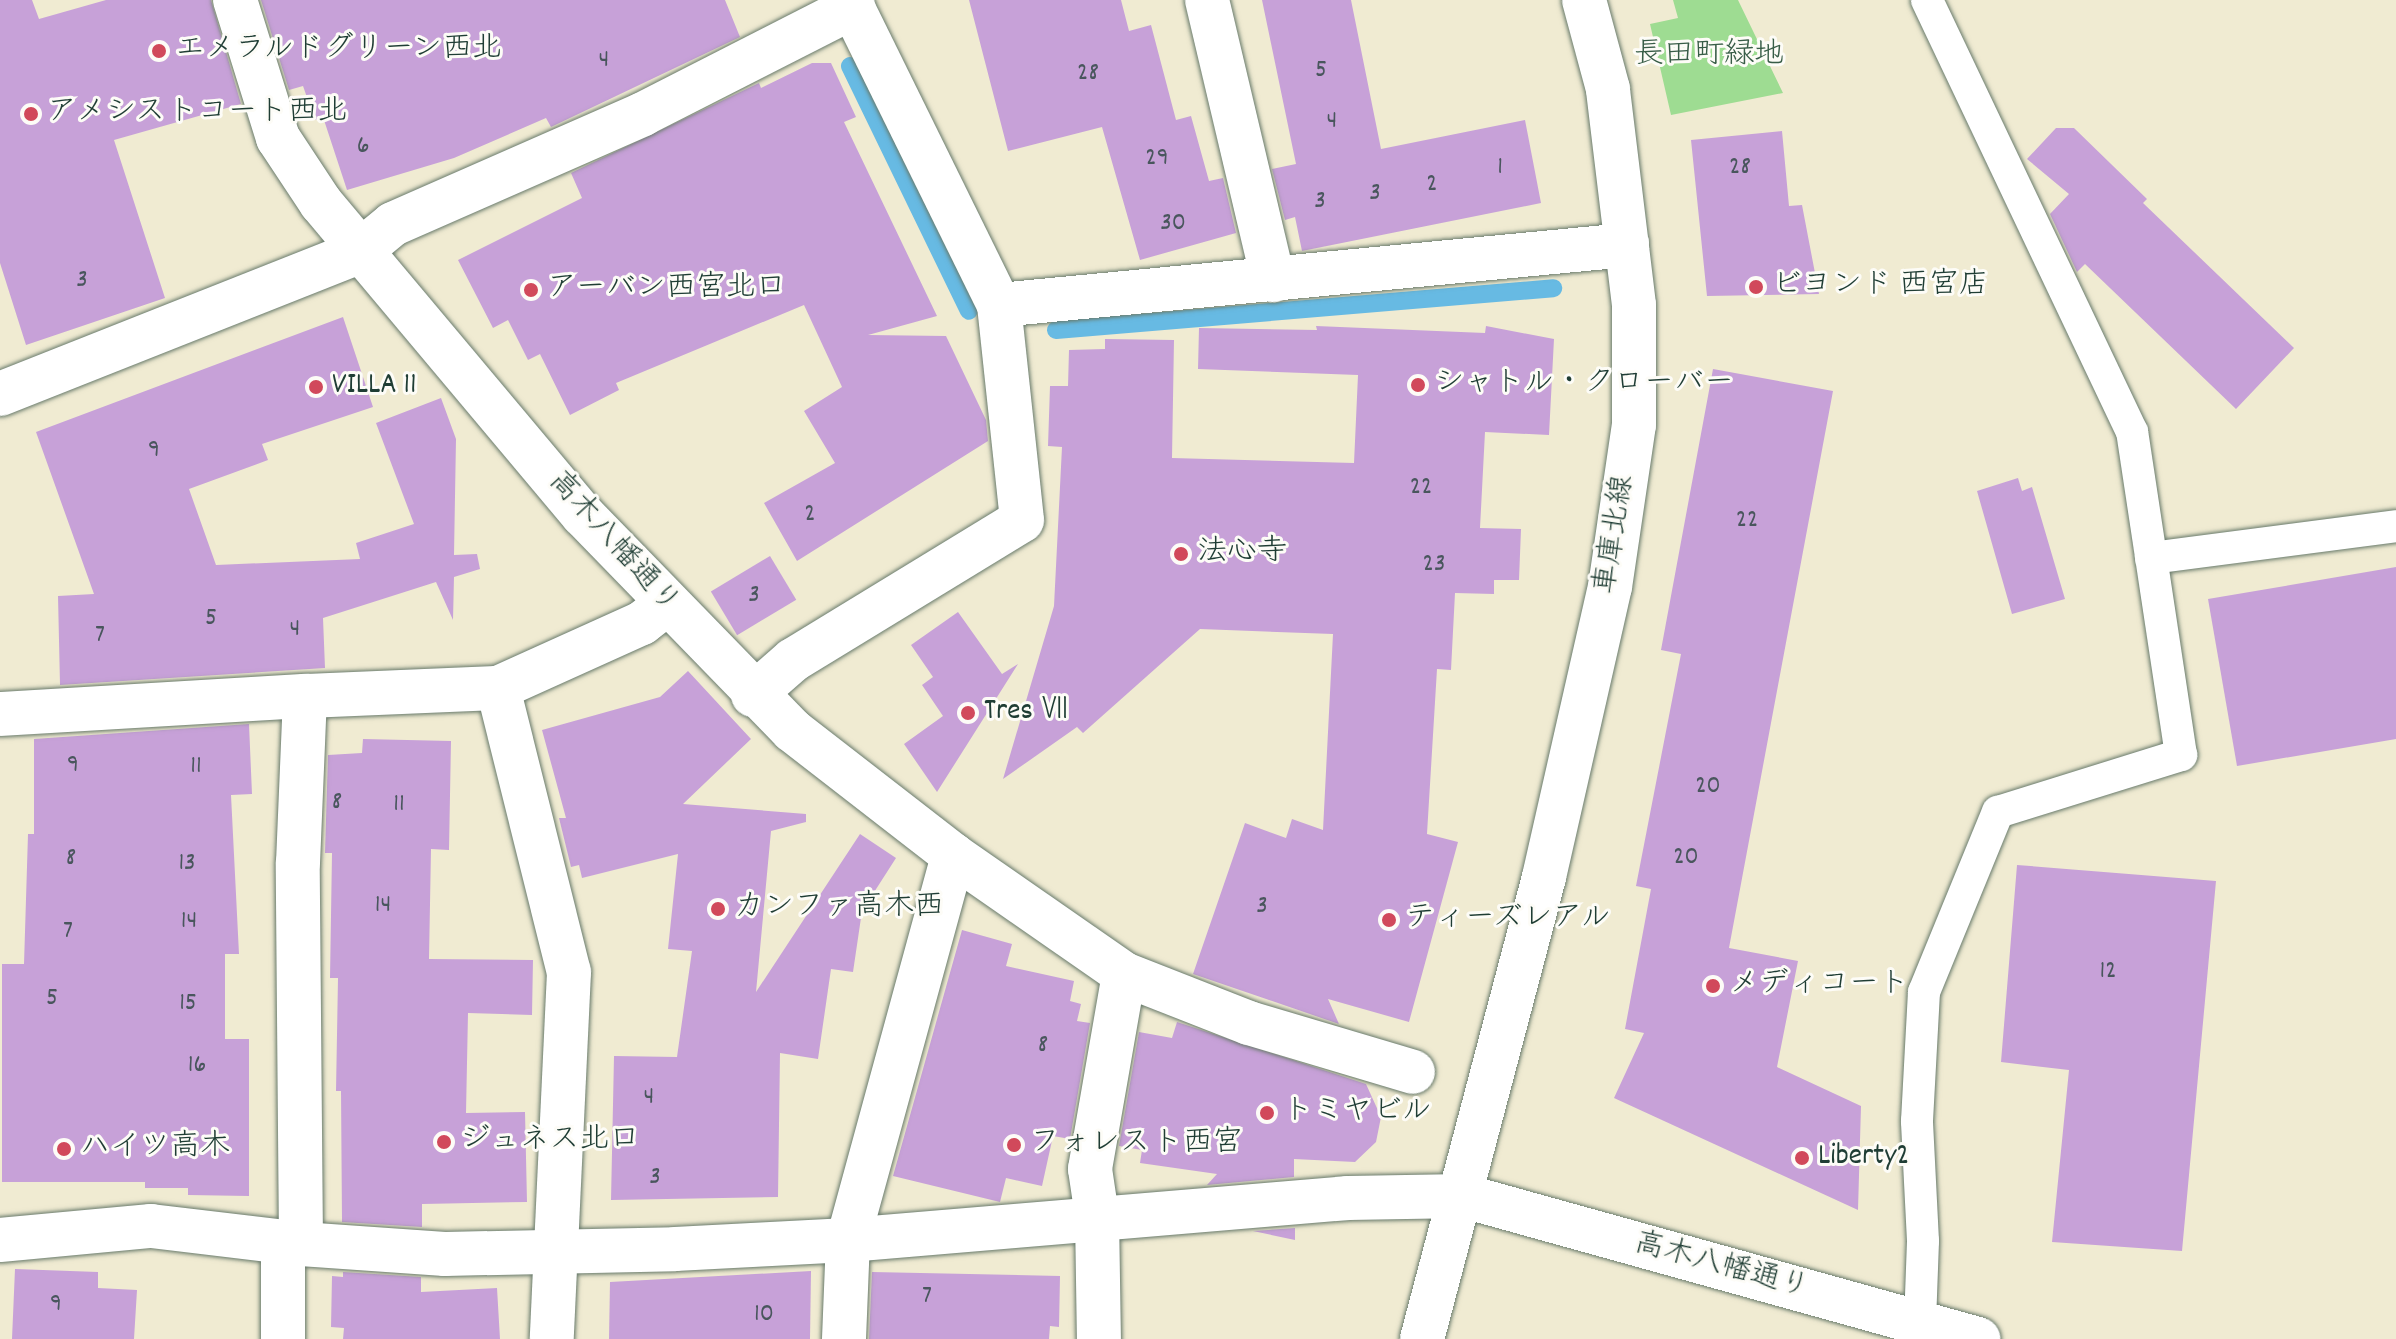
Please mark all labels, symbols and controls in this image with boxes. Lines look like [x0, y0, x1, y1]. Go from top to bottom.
place label: エメラルドグリーン西北 [175, 33, 505, 69]
park label: 長田町緑地 [1634, 39, 1784, 75]
marker: エメラルドグリーン西北 [150, 42, 168, 60]
house number: 4 [599, 45, 609, 77]
house number: 5 [1315, 55, 1327, 87]
house number: 28 [1077, 58, 1099, 90]
place label: アメシストコート西北 [47, 96, 347, 132]
marker: アメシストコート西北 [22, 105, 40, 123]
house number: 4 [1327, 106, 1337, 138]
house number: 6 [357, 131, 369, 163]
house number: 29 [1145, 143, 1169, 175]
house number: 1 [1497, 152, 1503, 184]
house number: 28 [1729, 152, 1751, 184]
house number: 2 [1426, 169, 1438, 201]
house number: 3 [1369, 178, 1381, 210]
house number: 3 [1314, 186, 1326, 218]
house number: 30 [1160, 208, 1186, 240]
house number: 3 [76, 265, 88, 297]
place label: ビヨンド 西宮店 [1772, 269, 1989, 305]
place label: アーバン西宮北口 [547, 272, 786, 308]
marker: ビヨンド 西宮店 [1747, 278, 1765, 296]
marker: アーバン西宮北口 [522, 281, 540, 299]
place label: シャトル・クローバー [1434, 367, 1734, 403]
place label: VILLA 11 [332, 369, 417, 405]
marker: シャトル・クローバー [1409, 376, 1427, 394]
marker: VILLA 11 [307, 378, 325, 396]
house number: 9 [148, 435, 160, 467]
street label: 高木八幡通り [538, 465, 686, 623]
house number: 22 [1410, 472, 1432, 504]
street label: 車庫北線 [1590, 473, 1644, 597]
house number: 2 [804, 499, 816, 531]
house number: 22 [1736, 505, 1758, 537]
place label: 法心寺 [1197, 536, 1287, 572]
marker: 法心寺 [1172, 545, 1190, 563]
house number: 23 [1423, 549, 1445, 581]
house number: 3 [748, 580, 760, 612]
house number: 5 [205, 603, 217, 635]
house number: 4 [290, 614, 300, 646]
house number: 7 [95, 620, 105, 652]
place label: Tres Ⅶ [984, 695, 1070, 731]
marker: Tres Ⅶ [959, 704, 977, 722]
house number: 9 [67, 750, 79, 782]
house number: 11 [190, 751, 202, 783]
house number: 20 [1695, 771, 1721, 803]
house number: 8 [332, 787, 342, 819]
house number: 11 [393, 789, 405, 821]
house number: 20 [1673, 842, 1699, 874]
house number: 8 [66, 843, 76, 875]
house number: 13 [178, 848, 196, 880]
house number: 14 [375, 890, 391, 922]
place label: カンファ高木西 [734, 891, 944, 927]
house number: 3 [1256, 891, 1268, 923]
marker: カンファ高木西 [709, 900, 727, 918]
place label: ティーズレアル [1405, 902, 1615, 938]
house number: 14 [181, 906, 197, 938]
marker: ティーズレアル [1380, 911, 1398, 929]
house number: 7 [63, 916, 73, 948]
house number: 12 [2099, 956, 2117, 988]
place label: メディコート [1729, 968, 1909, 1004]
marker: メディコート [1704, 977, 1722, 995]
house number: 5 [46, 983, 58, 1015]
house number: 15 [179, 988, 197, 1020]
house number: 8 [1038, 1030, 1048, 1062]
house number: 16 [188, 1050, 206, 1082]
house number: 4 [644, 1082, 654, 1114]
place label: トミヤビル [1283, 1095, 1433, 1131]
marker: トミヤビル [1258, 1104, 1276, 1122]
place label: ジュネス北口 [460, 1124, 640, 1160]
place label: フォレスト西宮 [1030, 1127, 1240, 1163]
place label: ハイツ高木 [80, 1131, 230, 1167]
marker: ジュネス北口 [435, 1133, 453, 1151]
marker: フォレスト西宮 [1005, 1136, 1023, 1154]
marker: ハイツ高木 [55, 1140, 73, 1158]
place label: Liberty2 [1818, 1140, 1909, 1176]
marker: Liberty2 [1793, 1149, 1811, 1167]
house number: 3 [649, 1162, 661, 1194]
street label: 高木八幡通り [1629, 1227, 1813, 1309]
house number: 7 [922, 1281, 932, 1313]
house number: 9 [50, 1289, 62, 1321]
house number: 10 [754, 1299, 774, 1331]

